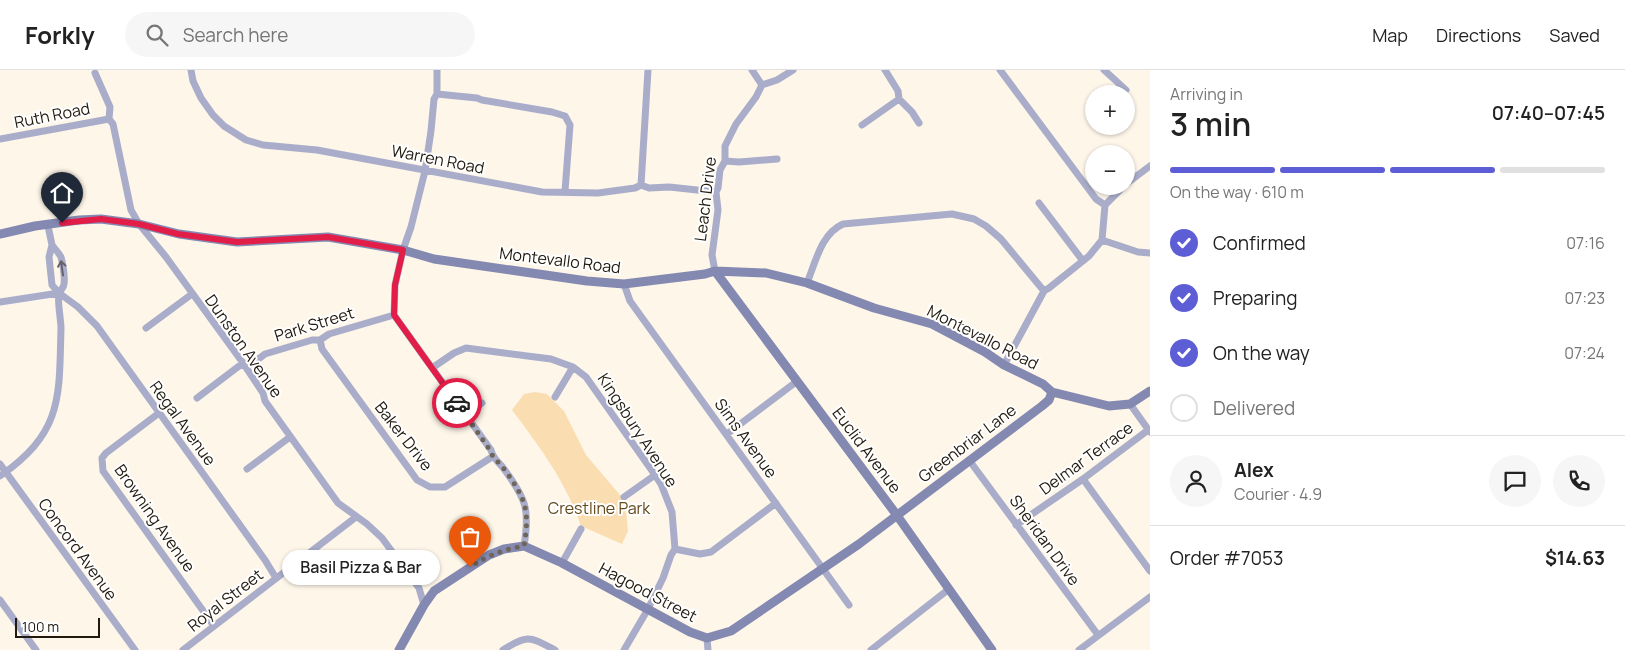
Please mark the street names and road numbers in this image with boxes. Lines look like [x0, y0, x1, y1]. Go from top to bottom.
street label: Ruth Road [12, 97, 92, 133]
street label: Warren Road [390, 139, 486, 179]
street label: Leach Drive [689, 155, 721, 243]
street label: Montevallo Road [498, 242, 622, 278]
street label: Dunston Avenue [200, 290, 288, 402]
street label: Montevallo Road [924, 299, 1042, 375]
street label: Park Street [272, 301, 356, 347]
street label: Kingsbury Avenue [593, 369, 683, 491]
street label: Regal Avenue [145, 376, 221, 470]
street label: Sims Avenue [710, 394, 782, 482]
street label: Baker Drive [370, 397, 438, 475]
street label: Greenbriar Lane [913, 399, 1021, 487]
street label: Euclid Avenue [827, 403, 907, 497]
street label: Delmar Terrace [1035, 416, 1137, 500]
street label: Browning Avenue [110, 460, 200, 576]
street label: Sheridan Drive [1005, 490, 1085, 590]
street label: Concord Avenue [33, 493, 123, 605]
street label: Hagood Street [595, 557, 701, 627]
street label: Royal Street [183, 564, 267, 636]

